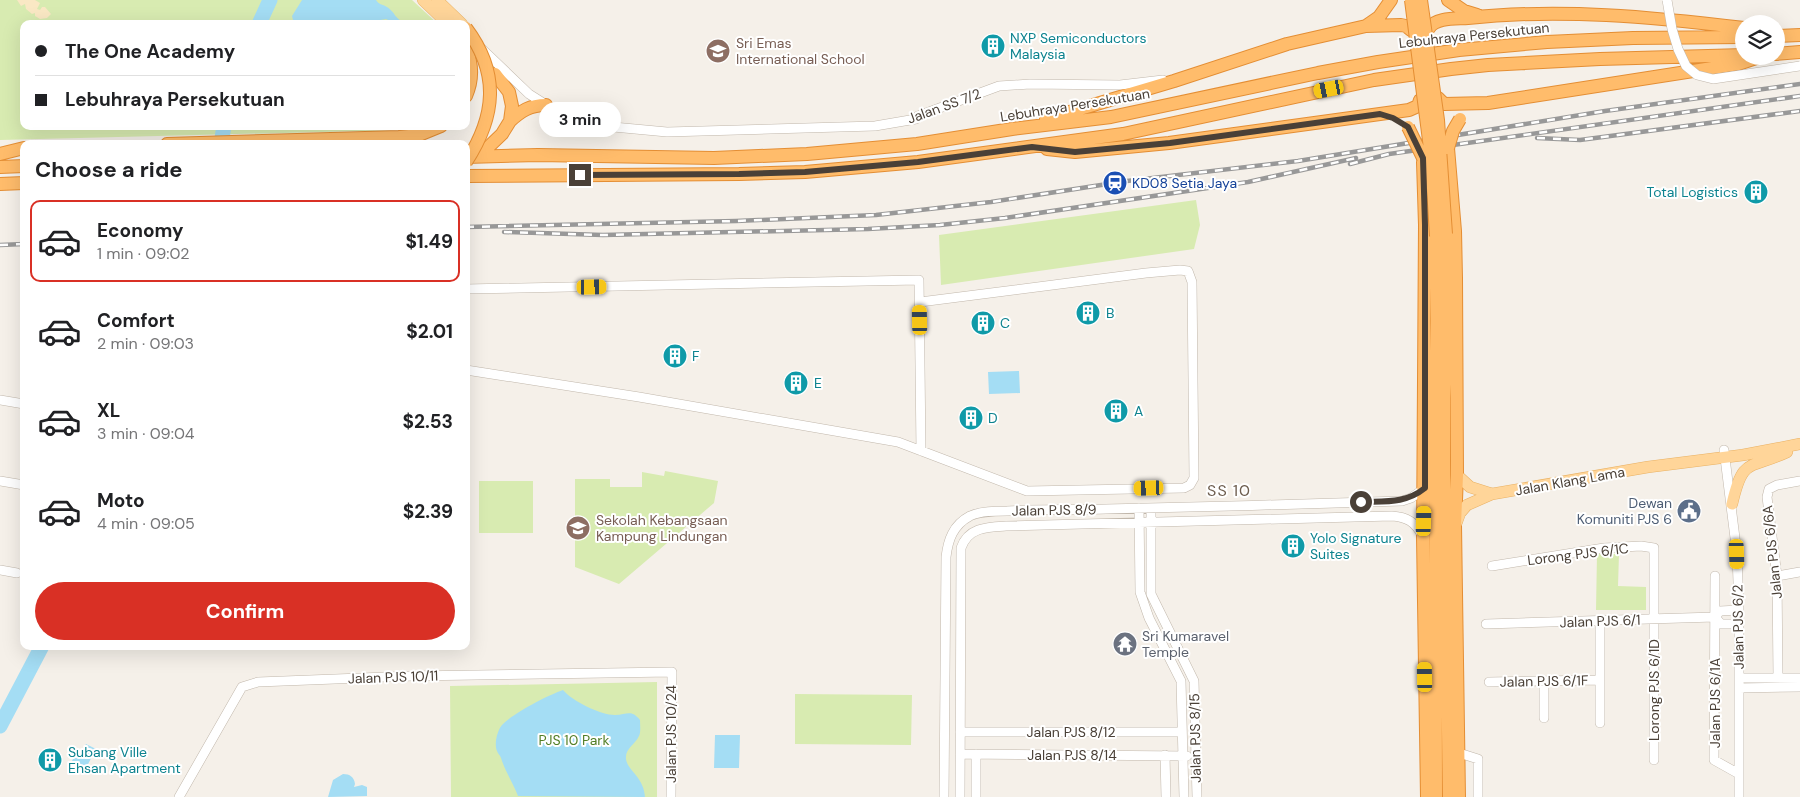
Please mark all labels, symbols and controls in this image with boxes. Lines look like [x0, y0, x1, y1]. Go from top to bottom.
map controls [1735, 15, 1785, 65]
button: layers [1735, 15, 1785, 65]
street label: Lebuhraya Persekutuan [1398, 18, 1550, 52]
place label: NXP Semiconductors Malaysia [1010, 29, 1147, 63]
building icon: NXP Semiconductors Malaysia [980, 33, 1006, 59]
place label: Sri Emas International School [736, 34, 865, 68]
school or university icon: Sri Emas International School [705, 38, 731, 64]
text: The One Academy [65, 39, 235, 64]
car [1312, 79, 1345, 99]
street label: Jalan SS 7/2 [905, 84, 983, 128]
street label: Lebuhraya Persekutuan [999, 84, 1151, 126]
text: Lebuhraya Persekutuan [65, 87, 285, 112]
callout: 3 min [539, 102, 621, 138]
text: 3 min [559, 109, 601, 130]
text: Choose a ride [35, 155, 183, 184]
route end [569, 164, 591, 186]
station icon: KD08 Setia Jaya [1102, 170, 1128, 196]
place label: KD08 Setia Jaya [1132, 174, 1237, 192]
building icon: Total Logistics [1743, 179, 1769, 205]
place label: Total Logistics [1647, 183, 1738, 201]
text: Economy [97, 218, 184, 243]
icon: car [37, 219, 82, 264]
text: $1.49 [405, 229, 453, 254]
text: 1 min · 09:02 [97, 243, 189, 264]
car [576, 279, 607, 295]
building icon: B [1075, 300, 1101, 326]
place label: B [1106, 304, 1114, 322]
car [912, 305, 927, 335]
text: Comfort [97, 308, 175, 333]
icon: car [37, 309, 82, 354]
building icon: C [970, 310, 996, 336]
place label: C [1000, 314, 1010, 332]
text: $2.01 [406, 319, 453, 344]
text: 2 min · 09:03 [97, 333, 194, 354]
building icon: F [662, 343, 688, 369]
place label: F [692, 347, 700, 365]
building icon: E [783, 370, 809, 396]
place label: E [814, 374, 822, 392]
text: XL [97, 398, 120, 423]
building icon: A [1103, 398, 1129, 424]
icon: car [37, 399, 82, 444]
place label: A [1134, 402, 1143, 420]
building icon: D [958, 405, 984, 431]
text: $2.53 [402, 409, 453, 434]
place label: D [988, 409, 998, 427]
text: 3 min · 09:04 [97, 423, 195, 444]
street label: Jalan Klang Lama [1514, 463, 1626, 499]
car [1133, 480, 1164, 496]
district label: SS 10 [1207, 480, 1251, 501]
text: Moto [97, 488, 145, 513]
icon: car [37, 489, 82, 534]
route start [1350, 491, 1372, 513]
place label: Dewan Komuniti PJS 6 [1577, 494, 1672, 528]
public building icon: Dewan Komuniti PJS 6 [1676, 498, 1702, 524]
text: $2.39 [403, 499, 453, 524]
street label: Jalan PJS 8/9 [1011, 500, 1097, 520]
street label: Jalan PJS 6/6A [1758, 504, 1786, 600]
car [1415, 506, 1432, 536]
place label: Sekolah Kebangsaan Kampung Lindungan [596, 511, 728, 545]
text: 4 min · 09:05 [97, 513, 195, 534]
school or university icon: Sekolah Kebangsaan Kampung Lindungan [565, 515, 591, 541]
place label: Yolo Signature Suites [1310, 529, 1402, 563]
building icon: Yolo Signature Suites [1280, 533, 1306, 559]
street label: Lorong PJS 6/1C [1526, 539, 1630, 569]
car [1728, 539, 1745, 569]
button: Confirm [35, 582, 455, 640]
street label: Jalan PJS 6/2 [1728, 584, 1748, 670]
street label: Jalan PJS 6/1 [1559, 611, 1641, 631]
place label: Sri Kumaravel Temple [1142, 627, 1229, 661]
temple icon: Sri Kumaravel Temple [1112, 631, 1138, 657]
street label: Lorong PJS 6/1D [1645, 639, 1663, 741]
street label: Jalan PJS 6/1A [1706, 658, 1724, 748]
car [1417, 662, 1432, 692]
street label: Jalan PJS 10/11 [347, 666, 439, 688]
street label: Jalan PJS 6/1F [1500, 671, 1589, 691]
street label: Jalan PJS 10/24 [662, 684, 680, 783]
street label: Jalan PJS 8/15 [1185, 693, 1205, 783]
street label: Jalan PJS 8/12 [1027, 723, 1115, 741]
park label: PJS 10 Park [538, 731, 610, 749]
place label: Subang Ville Ehsan Apartment [68, 743, 181, 777]
street label: Jalan PJS 8/14 [1027, 746, 1117, 764]
building icon: Subang Ville Ehsan Apartment [37, 747, 63, 773]

